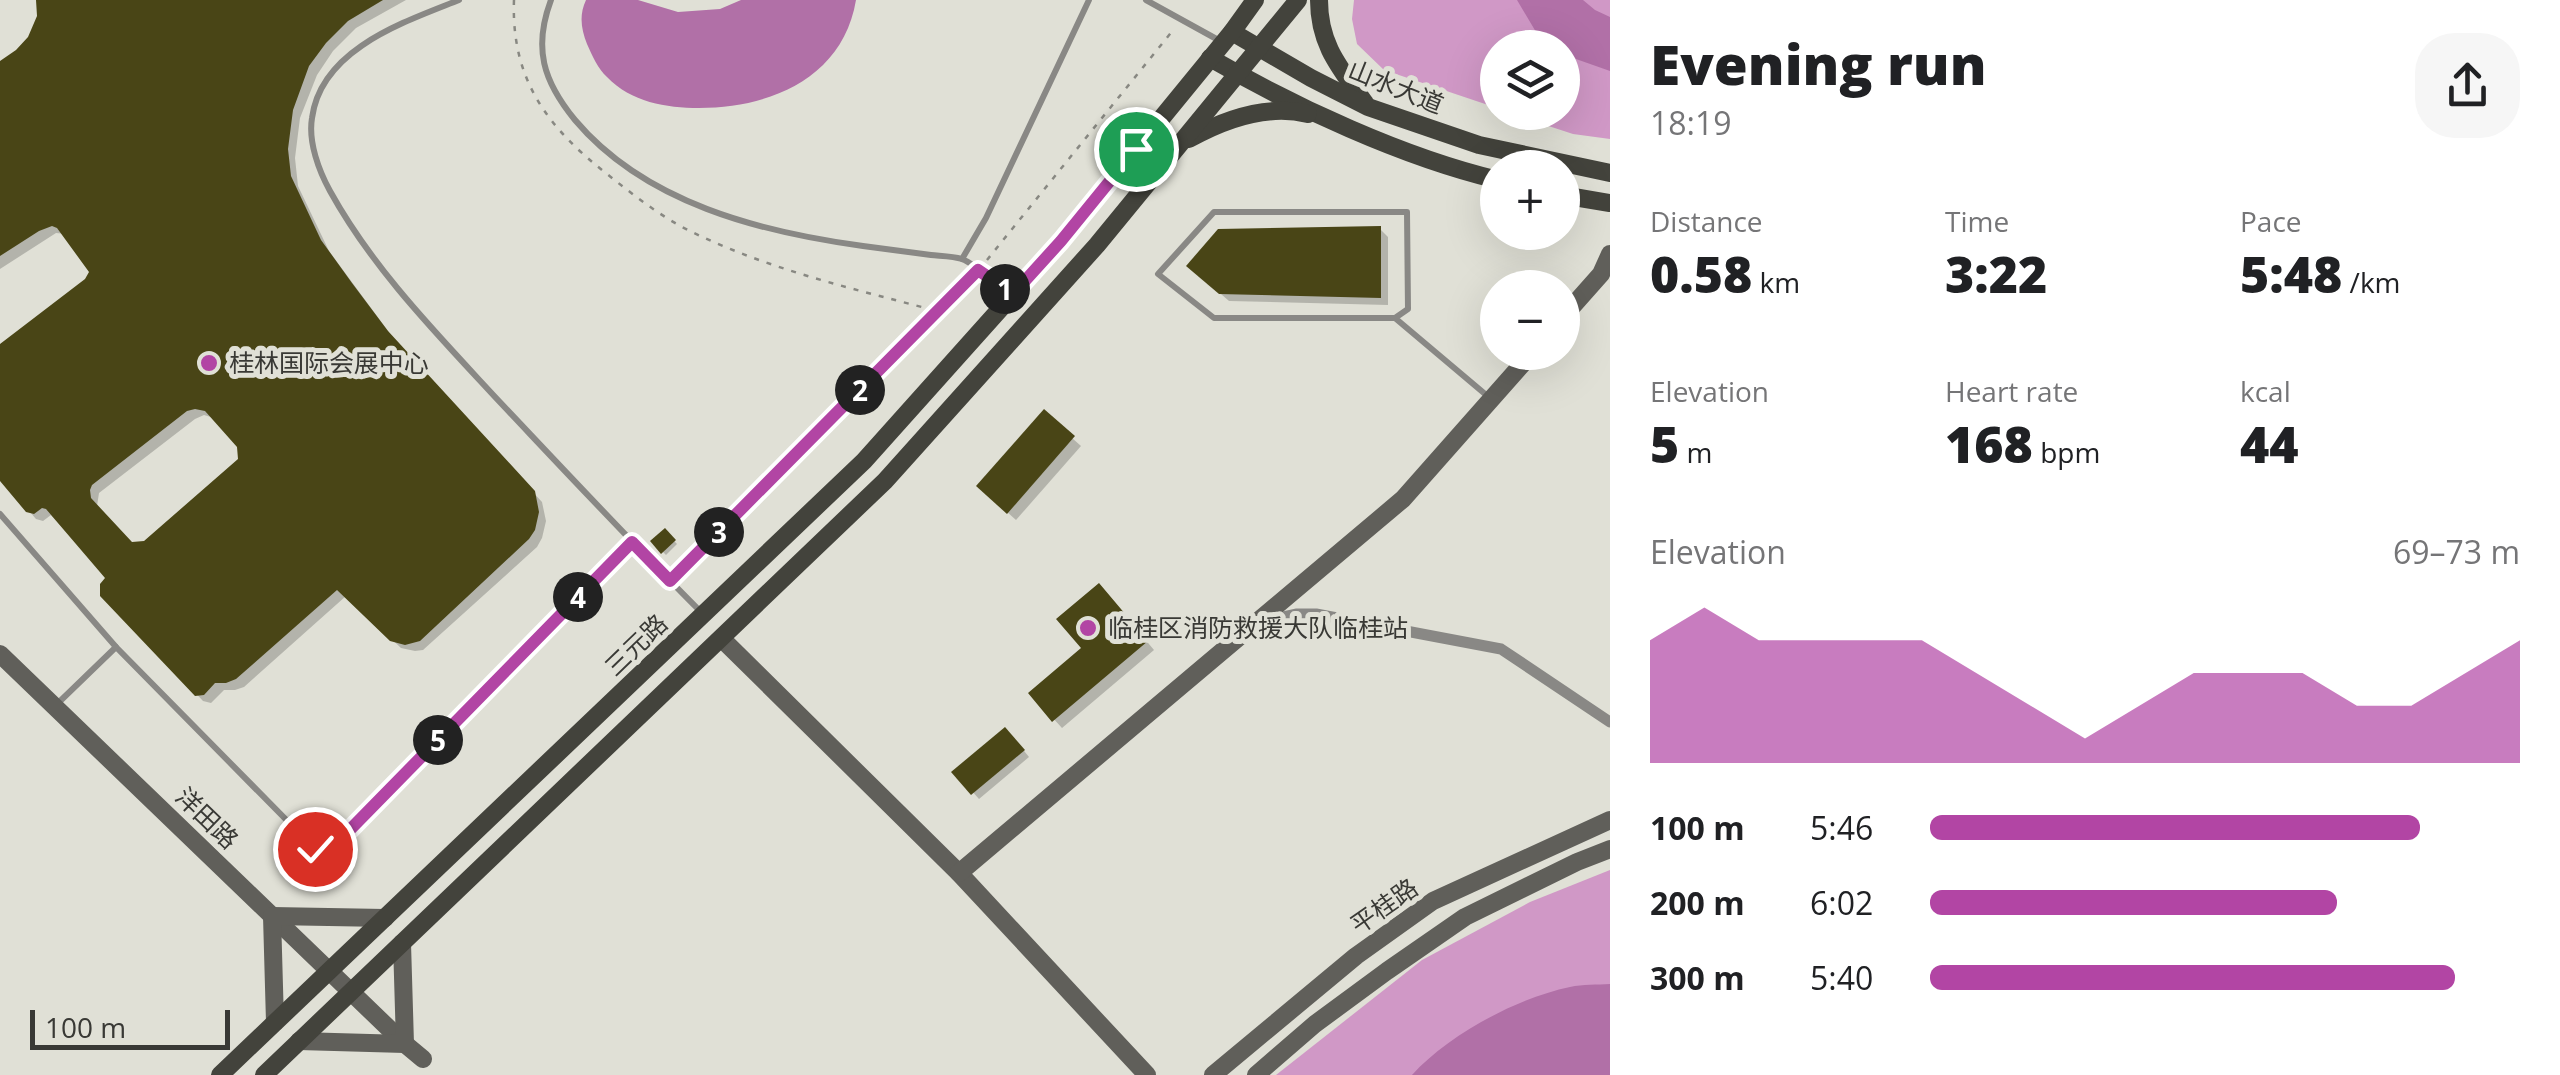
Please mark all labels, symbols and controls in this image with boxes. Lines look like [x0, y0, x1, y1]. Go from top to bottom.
text: Evening run [1650, 26, 1986, 101]
map controls [1480, 30, 1580, 370]
button: layers [1480, 30, 1580, 130]
button: share [2415, 33, 2520, 138]
street label: 山水大道 [1344, 52, 1449, 121]
text: 18:19 [1650, 101, 1732, 144]
pin [1094, 107, 1179, 192]
icon: arrive [1109, 122, 1164, 177]
button: + [1480, 150, 1580, 250]
text: Distance [1650, 202, 1763, 240]
text: Time [1945, 202, 2009, 240]
text: Pace [2240, 202, 2302, 240]
text: 0.58 [1650, 240, 1752, 308]
text: 3:22 [1945, 240, 2047, 308]
text: 5:48 [2240, 240, 2342, 308]
text: km [1752, 263, 1800, 301]
text: /km [2342, 263, 2401, 301]
pin: 1 [980, 264, 1030, 314]
text: 1 [997, 270, 1013, 308]
button: − [1480, 270, 1580, 370]
place label: 桂林国际会展中心 [229, 345, 429, 379]
marker: 桂林国际会展中心 [198, 352, 220, 374]
pin: 2 [835, 365, 885, 415]
text: 2 [852, 371, 868, 409]
text: Elevation [1650, 372, 1769, 410]
text: Heart rate [1945, 372, 2078, 410]
text: kcal [2240, 372, 2291, 410]
text: 5 [1650, 410, 1679, 478]
text: 168 [1945, 410, 2033, 478]
text: 44 [2240, 410, 2299, 478]
text: m [1679, 433, 1713, 471]
text: bpm [2033, 433, 2100, 471]
pin: 3 [694, 507, 744, 557]
text: 3 [711, 513, 727, 551]
text: Elevation [1650, 530, 1786, 573]
text: 69–73 m [2393, 530, 2520, 573]
pin: 4 [553, 572, 603, 622]
text: 4 [570, 578, 586, 616]
street label: 三元路 [597, 606, 674, 683]
place label: 临桂区消防救援大队临桂站 [1108, 610, 1408, 644]
marker: 临桂区消防救援大队临桂站 [1077, 617, 1099, 639]
pin: 5 [413, 715, 463, 765]
text: 5 [430, 721, 446, 759]
street label: 洋田路 [169, 779, 246, 856]
text: 100 m [1650, 806, 1745, 849]
text: 5:46 [1810, 806, 1873, 849]
pin [273, 807, 358, 892]
icon: check [288, 822, 343, 877]
street label: 平桂路 [1343, 870, 1424, 941]
text: 200 m [1650, 881, 1745, 924]
text: 6:02 [1810, 881, 1873, 924]
text: 300 m [1650, 956, 1745, 999]
text: 5:40 [1810, 956, 1873, 999]
scale bar [30, 1005, 230, 1050]
text: 100 m [45, 1008, 126, 1046]

